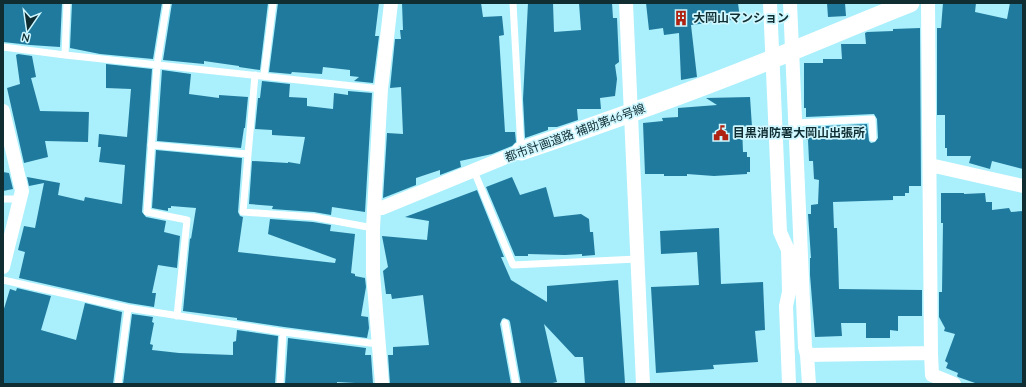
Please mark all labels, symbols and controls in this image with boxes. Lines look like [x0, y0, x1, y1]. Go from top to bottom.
north arrow [8, 8, 48, 48]
building icon: 大岡山マンション [672, 9, 690, 27]
place label: 大岡山マンション [693, 10, 789, 25]
text: N [20, 30, 31, 45]
street label: 都市計画道路 補助第46号線 [503, 100, 647, 165]
public building icon: 目黒消防署大岡山出張所 [712, 124, 730, 142]
place label: 目黒消防署大岡山出張所 [733, 125, 865, 140]

